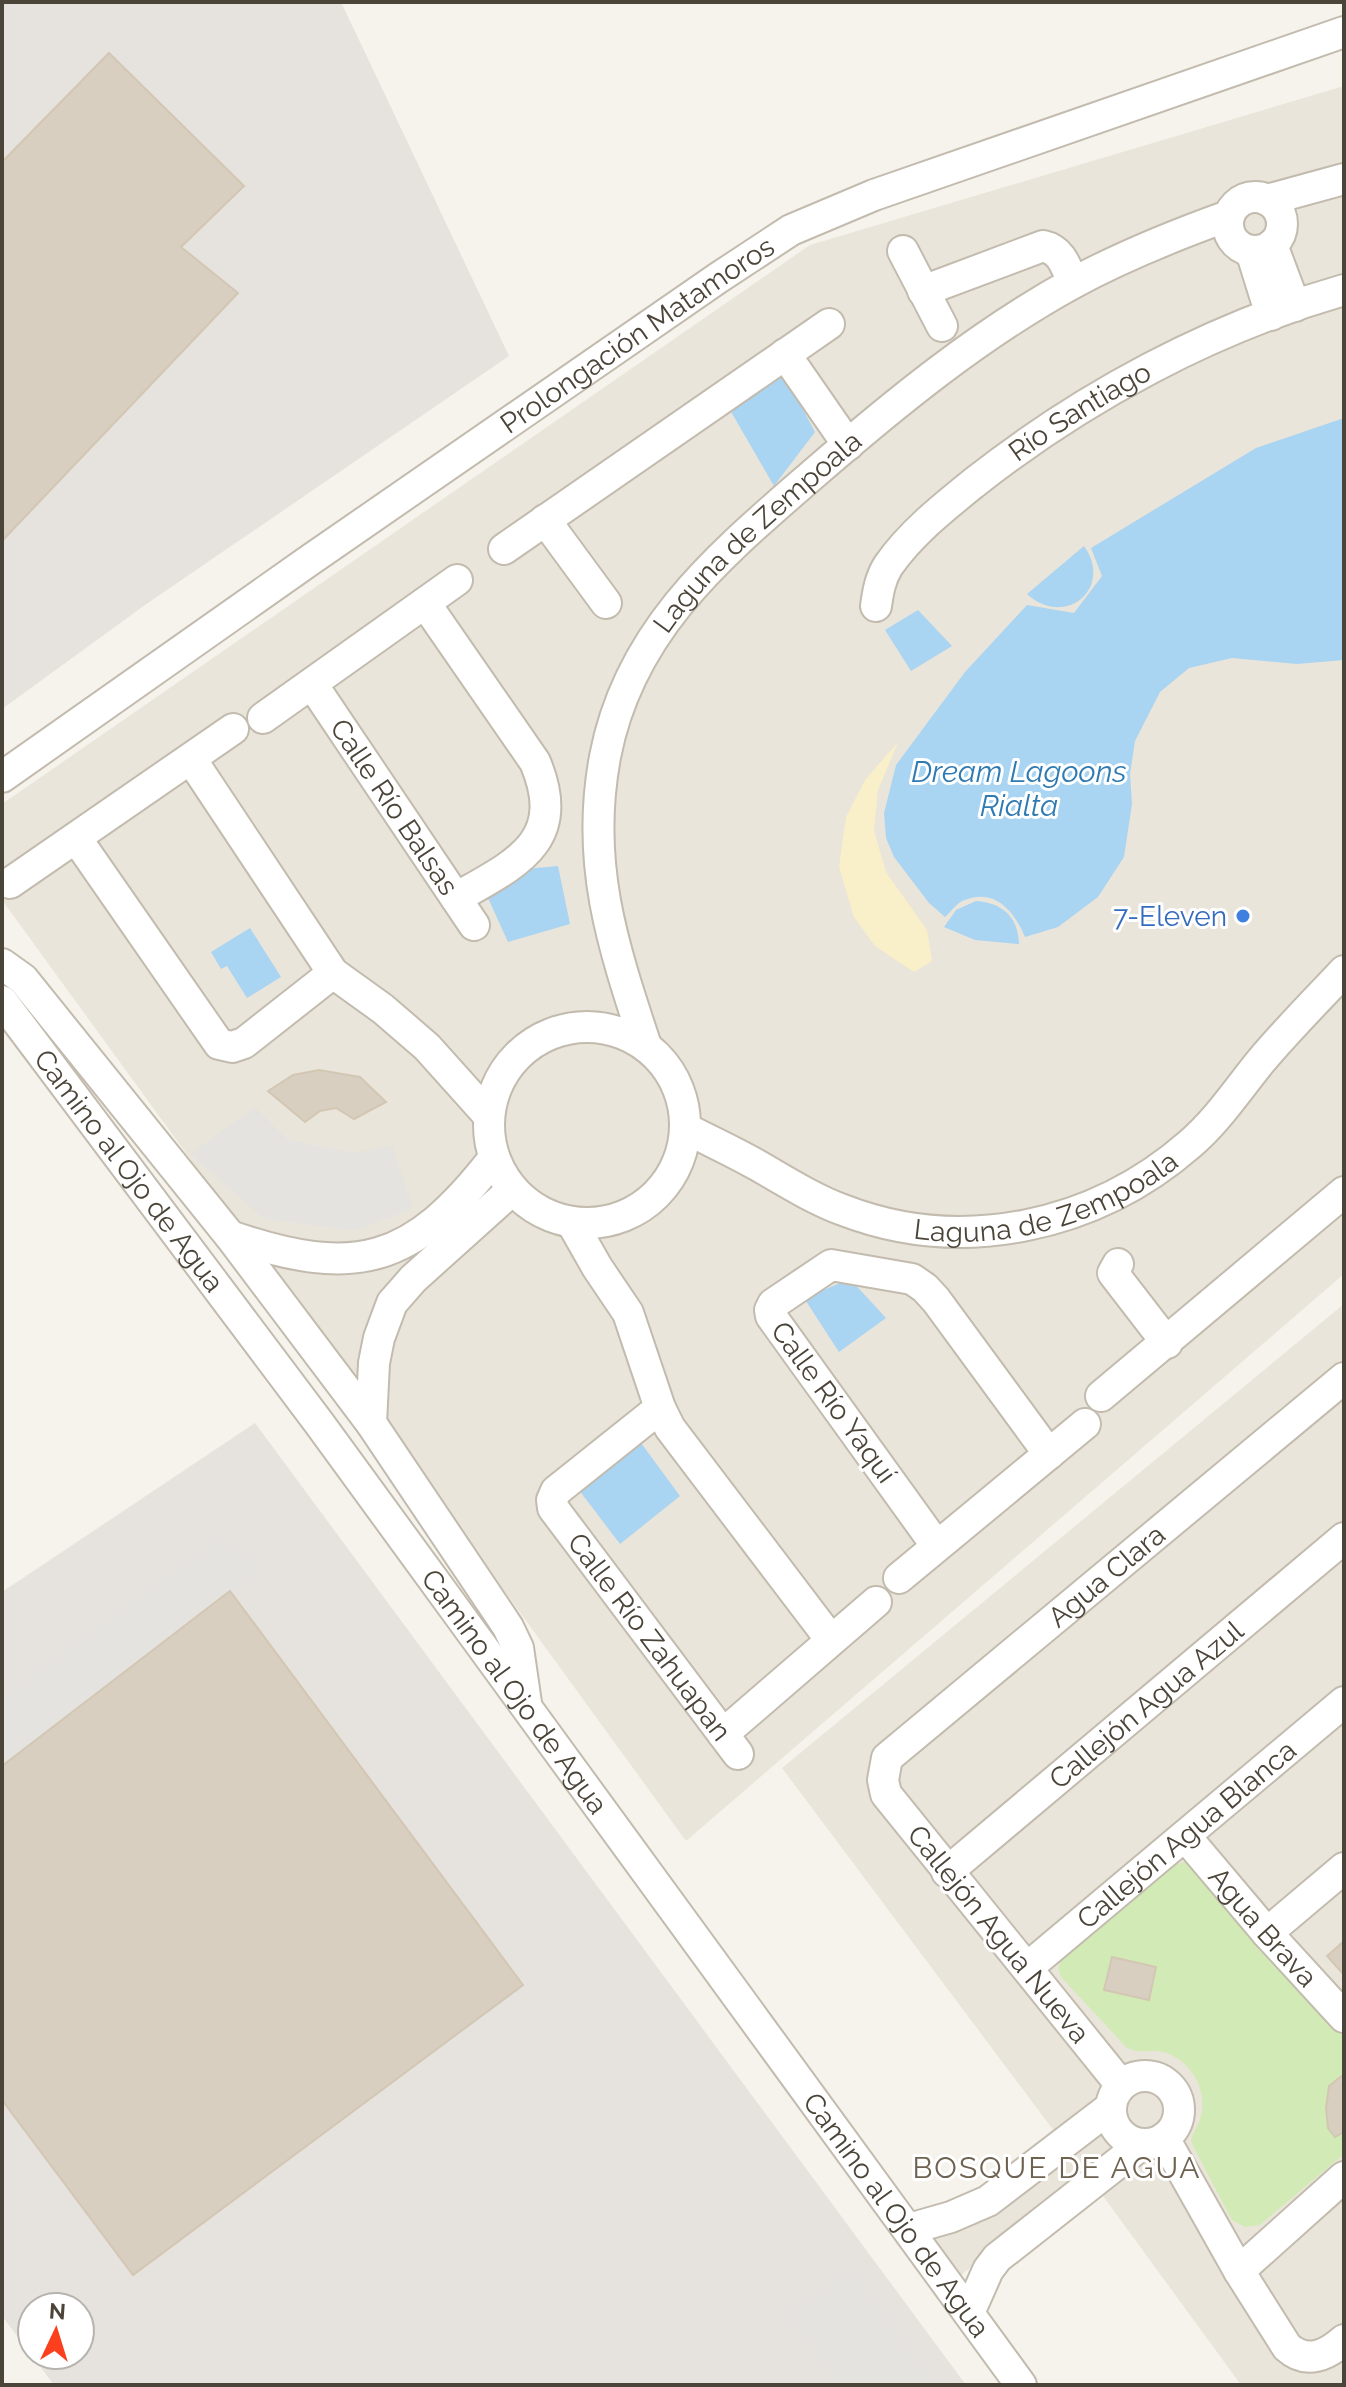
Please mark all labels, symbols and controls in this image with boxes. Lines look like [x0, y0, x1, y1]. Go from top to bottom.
street label: Prolongación Matamoros [494, 230, 780, 440]
street label: Río Santiago [1002, 355, 1157, 468]
street label: Laguna de Zempoala [646, 424, 868, 639]
street label: Calle Río Balsas [323, 713, 465, 901]
water label: Dream Lagoons Rialta [911, 754, 1127, 823]
place label: 7-Eleven [1113, 900, 1227, 933]
marker: 7-Eleven [1234, 907, 1252, 925]
street label: Camino al Ojo de Agua [27, 1043, 231, 1299]
street label: Laguna de Zempoala [912, 1144, 1184, 1249]
street label: Calle Río Yaquí [764, 1315, 904, 1490]
street label: Agua Clara [1042, 1518, 1172, 1634]
street label: Calle Río Zahuapan [561, 1527, 738, 1747]
street label: Camino al Ojo de Agua [414, 1563, 615, 1820]
street label: Callejón Agua Azul [1043, 1614, 1250, 1796]
street label: Callejón Agua Blanca [1071, 1734, 1303, 1936]
street label: Callejón Agua Nueva [901, 1819, 1097, 2050]
street label: Agua Brava [1202, 1861, 1324, 1994]
street label: Camino al Ojo de Agua [796, 2086, 997, 2344]
district label: BOSQUE DE AGUA [912, 2150, 1202, 2185]
north arrow [16, 2291, 96, 2371]
text: N [48, 2297, 67, 2325]

